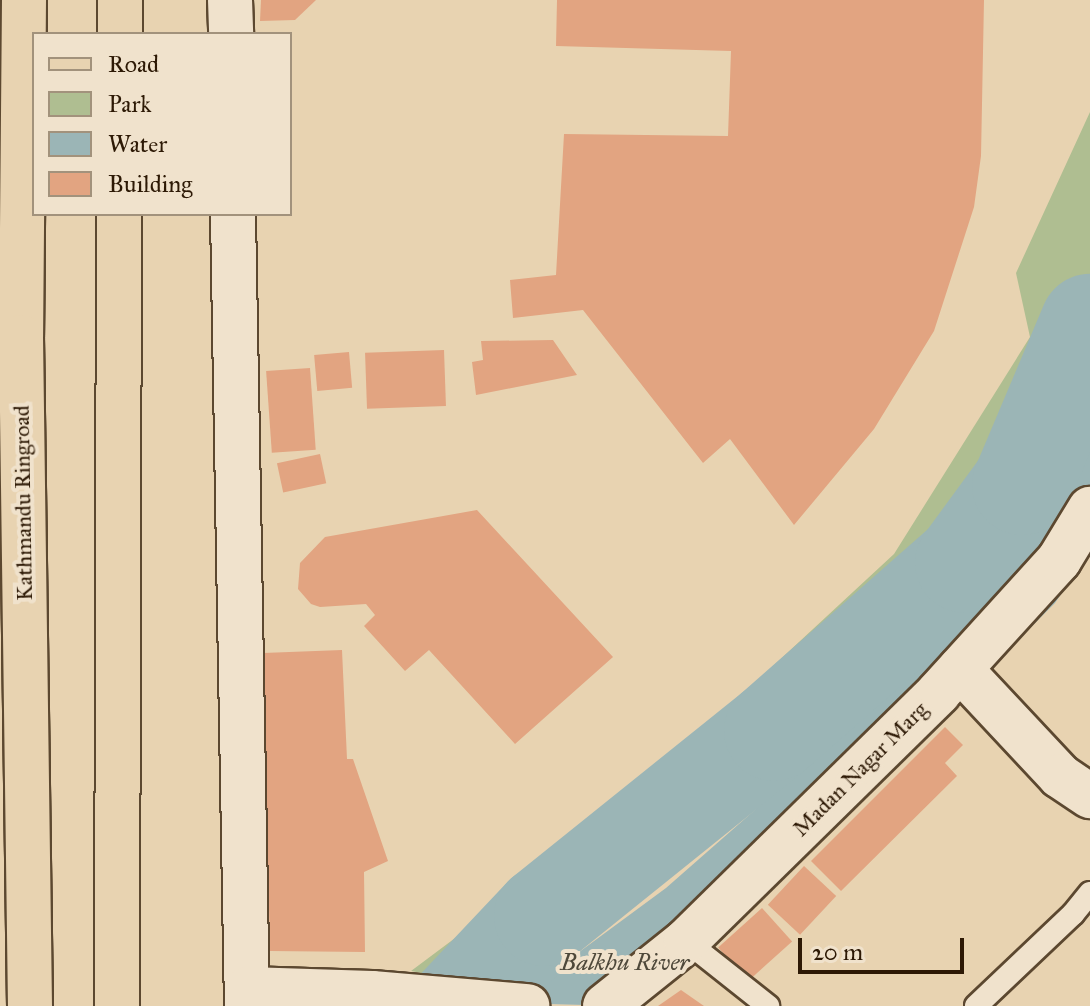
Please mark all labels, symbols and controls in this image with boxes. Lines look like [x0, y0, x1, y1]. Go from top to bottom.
legend [32, 32, 292, 216]
text: Road [108, 49, 159, 79]
text: Park [108, 89, 151, 119]
text: Water [108, 129, 167, 159]
text: Building [108, 169, 193, 199]
street label: Kathmandu Ringroad [8, 405, 38, 601]
street label: Madan Nagar Marg [787, 696, 933, 842]
scale bar [802, 922, 968, 972]
text: 20 m [812, 937, 863, 967]
water label: Balkhu River [561, 949, 689, 977]

